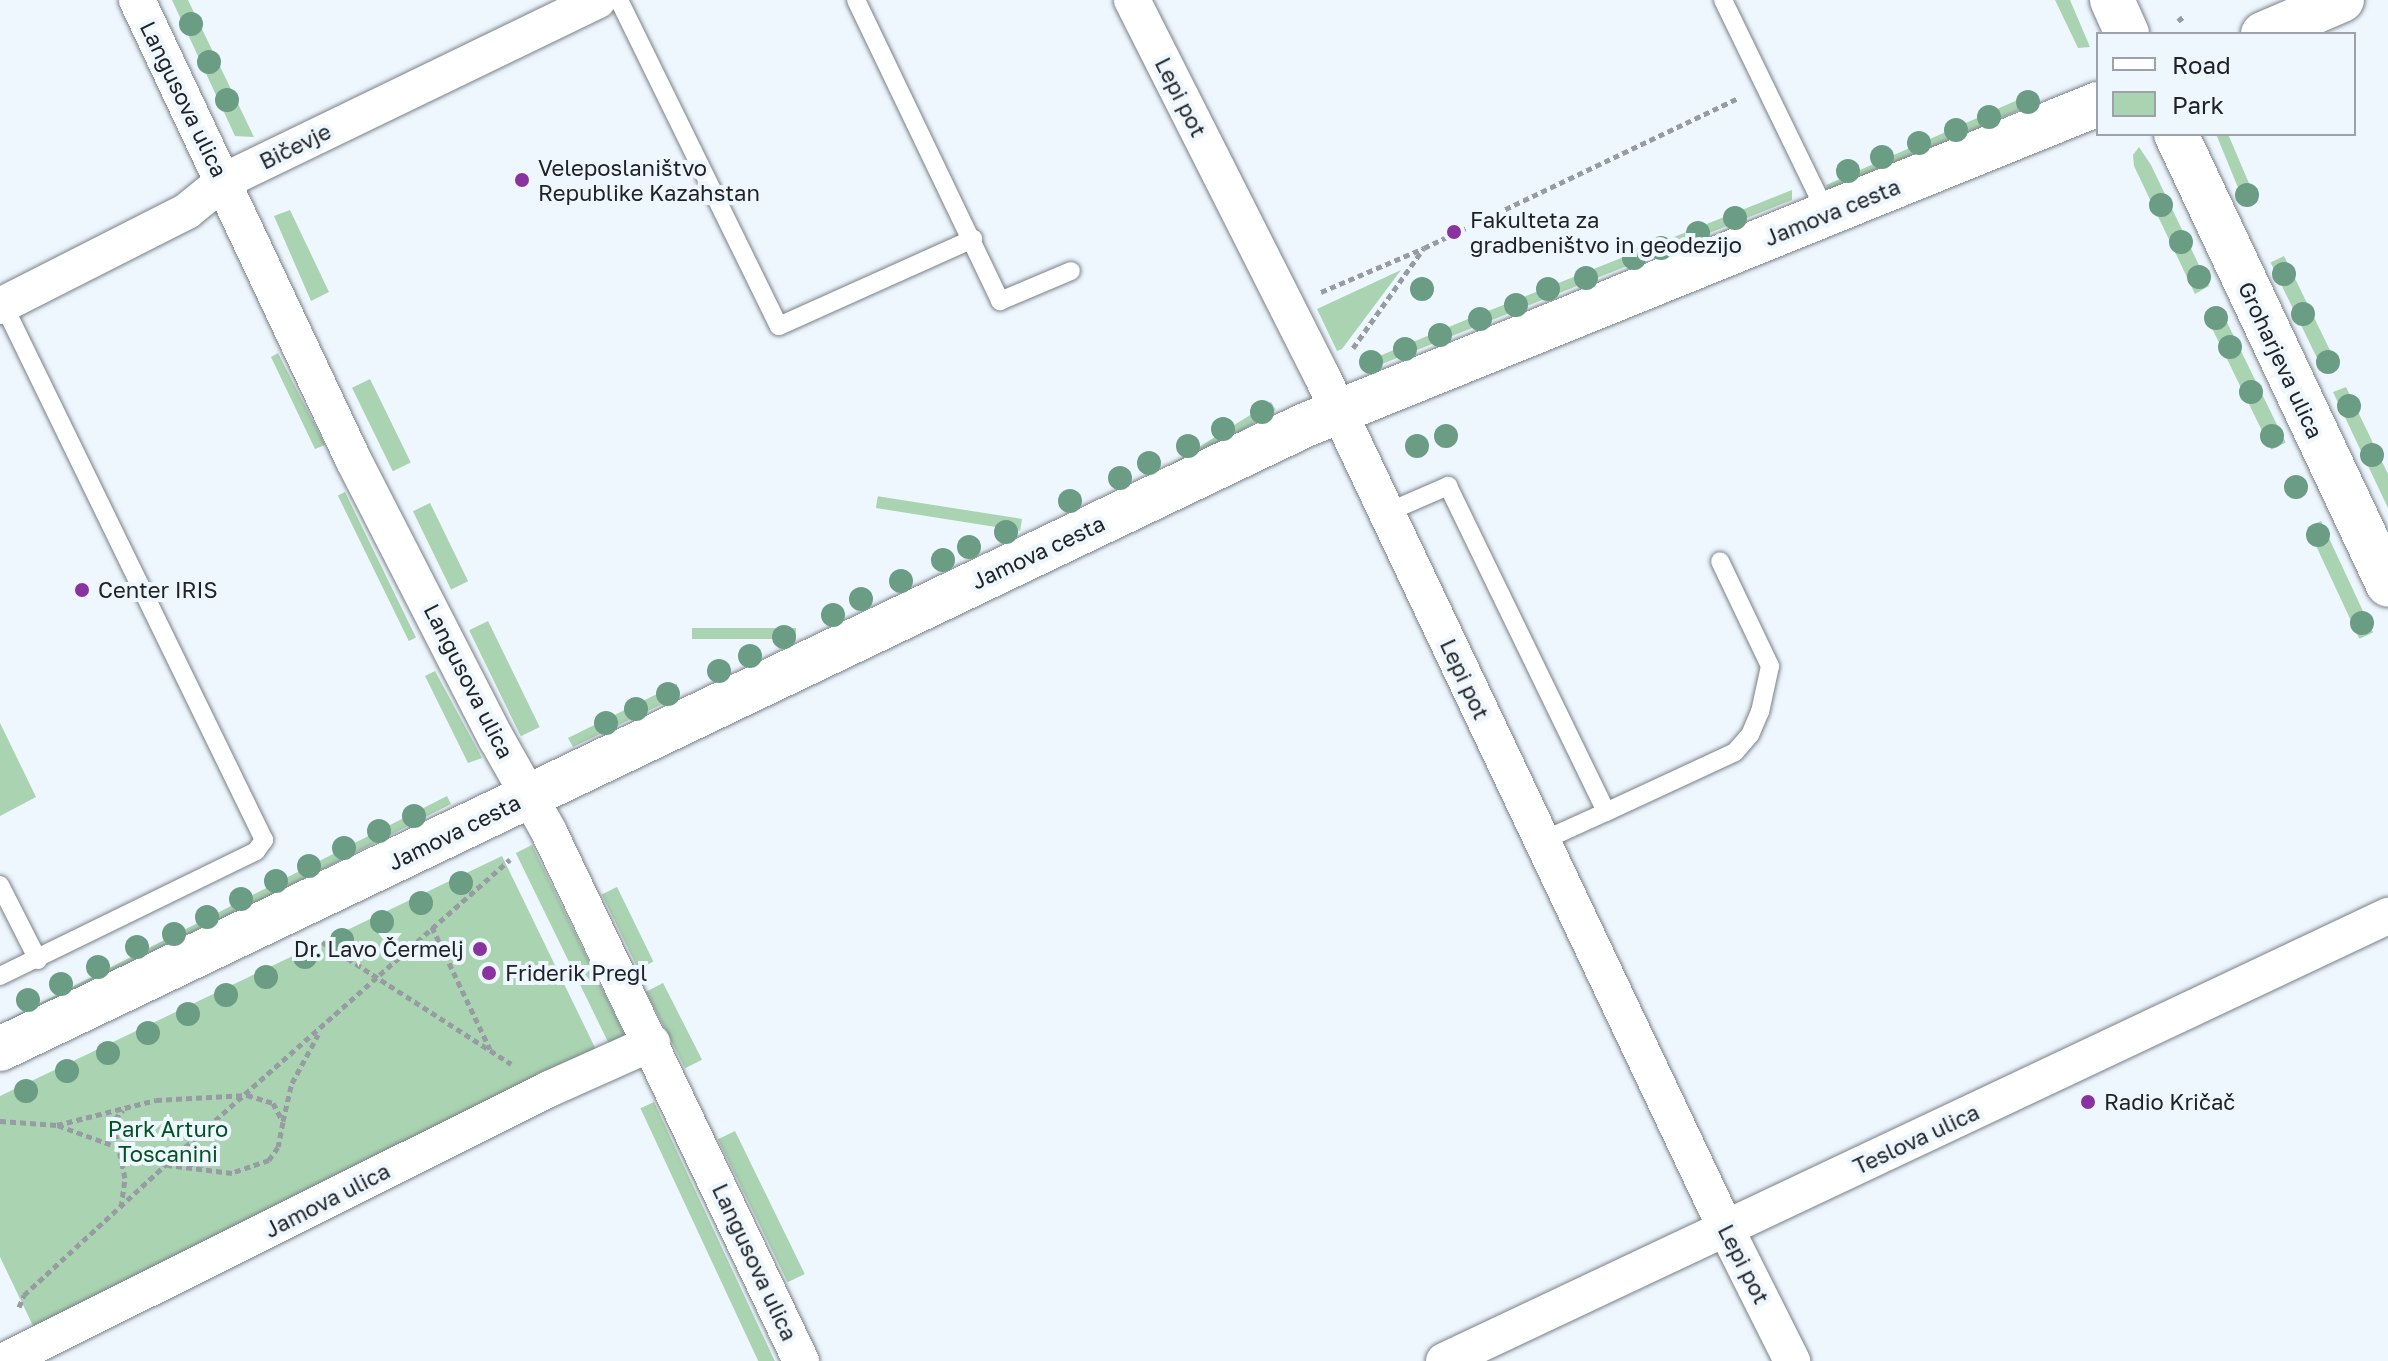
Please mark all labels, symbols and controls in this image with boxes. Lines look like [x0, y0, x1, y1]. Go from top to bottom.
street label: Langusova ulica [135, 17, 233, 181]
legend [2096, 32, 2356, 136]
text: Road [2172, 50, 2231, 79]
street label: Lepi pot [1150, 53, 1212, 141]
text: Park [2172, 90, 2224, 119]
street label: Bičevje [255, 117, 335, 175]
place label: Veleposlaništvo Republike Kazahstan [538, 154, 760, 206]
marker: Veleposlaništvo Republike Kazahstan [513, 171, 531, 189]
street label: Jamova cesta [1760, 173, 1904, 251]
place label: Fakulteta za gradbeništvo in geodezijo [1470, 206, 1742, 258]
marker: Fakulteta za gradbeništvo in geodezijo [1445, 223, 1463, 241]
street label: Groharjeva ulica [2233, 277, 2329, 443]
street label: Jamova cesta [967, 510, 1109, 594]
place label: Center IRIS [98, 577, 218, 603]
marker: Center IRIS [73, 581, 91, 599]
street label: Langusova ulica [419, 599, 519, 763]
street label: Lepi pot [1435, 635, 1495, 723]
street label: Jamova cesta [383, 789, 525, 875]
place label: Dr. Lavo Čermelj [294, 936, 464, 962]
marker: Dr. Lavo Čermelj [471, 940, 489, 958]
place label: Friderik Pregl [505, 960, 647, 986]
marker: Friderik Pregl [480, 964, 498, 982]
place label: Radio Kričač [2104, 1089, 2235, 1115]
marker: Radio Kričač [2079, 1093, 2097, 1111]
street label: Teslova ulica [1849, 1098, 1983, 1180]
park label: Park Arturo Toscanini [108, 1115, 228, 1166]
street label: Jamova ulica [260, 1157, 394, 1243]
street label: Langusova ulica [707, 1179, 803, 1345]
street label: Lepi pot [1713, 1220, 1775, 1308]

